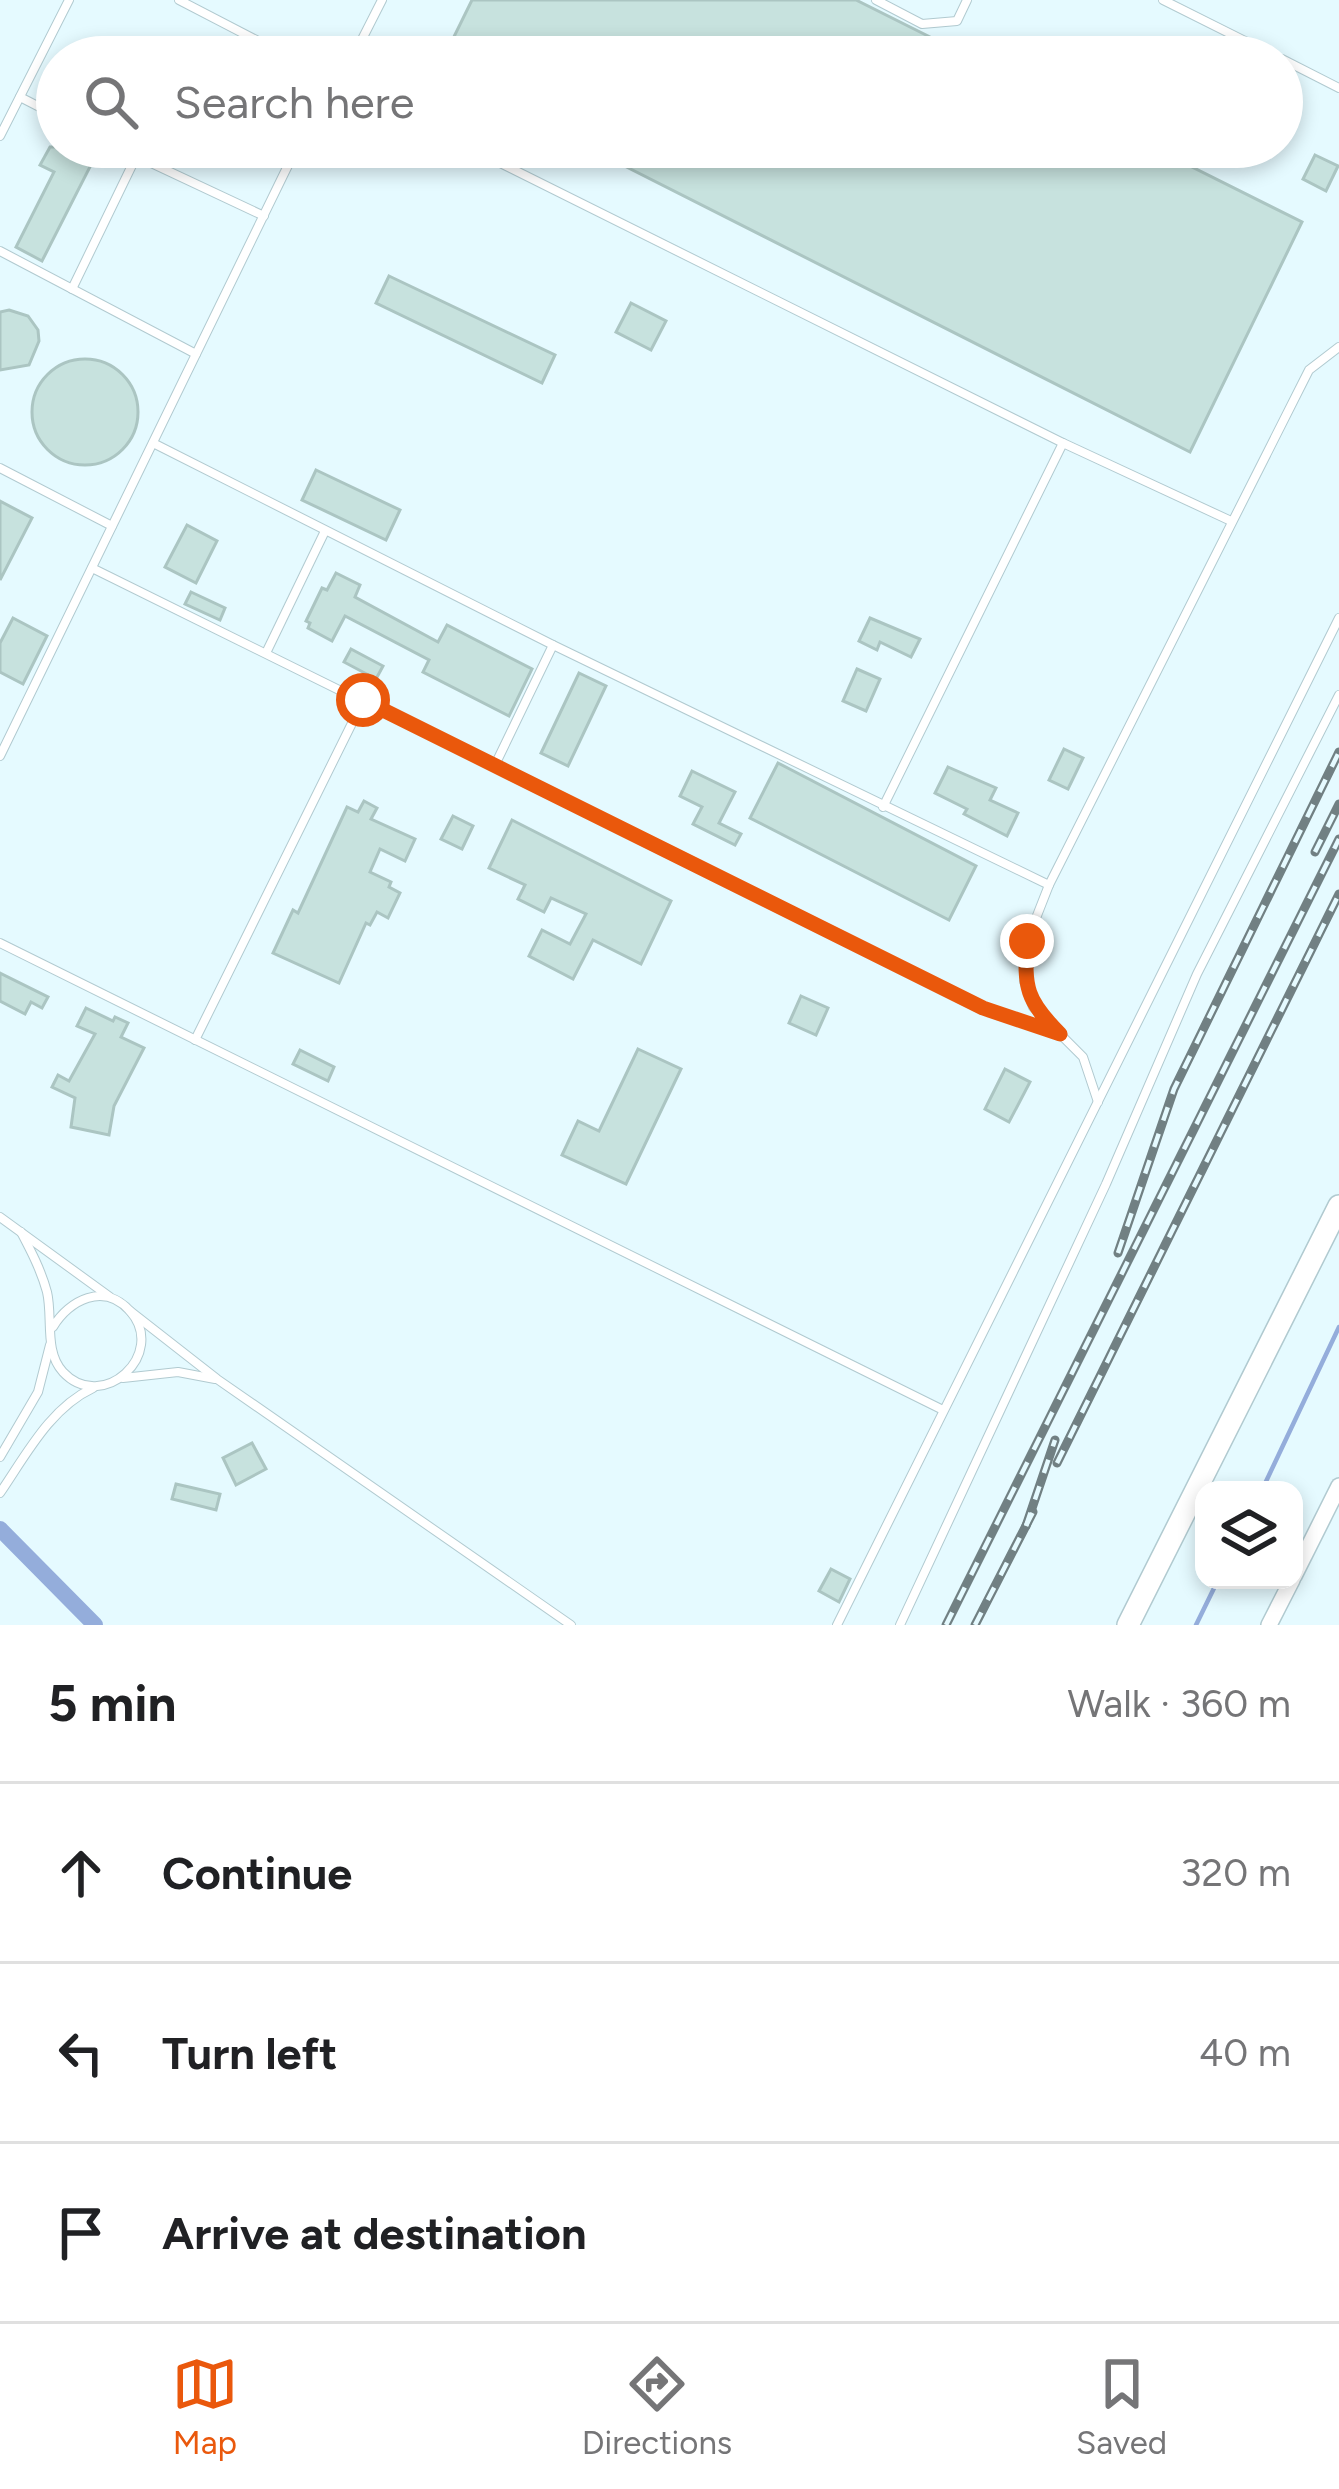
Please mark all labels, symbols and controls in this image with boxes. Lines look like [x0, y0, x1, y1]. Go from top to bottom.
search box [36, 36, 1303, 168]
icon: search [78, 69, 144, 135]
text: Search here [174, 75, 414, 129]
route start [336, 673, 390, 727]
route end [1000, 914, 1054, 968]
map controls [1195, 1481, 1303, 1589]
button: layers [1195, 1481, 1303, 1589]
text: 5 min [48, 1673, 177, 1734]
text: Walk · 360 m [1067, 1680, 1291, 1727]
icon: ahead [48, 1840, 114, 1906]
text: Continue [162, 1846, 352, 1900]
text: 320 m [1180, 1849, 1291, 1896]
icon: left [48, 2020, 114, 2086]
text: Turn left [162, 2026, 337, 2080]
text: 40 m [1199, 2029, 1291, 2076]
icon: arrive [48, 2200, 114, 2266]
text: Arrive at destination [162, 2206, 586, 2260]
tab: Map [172, 2351, 238, 2462]
tab: Directions [582, 2351, 732, 2462]
tab: Saved [1076, 2351, 1167, 2462]

